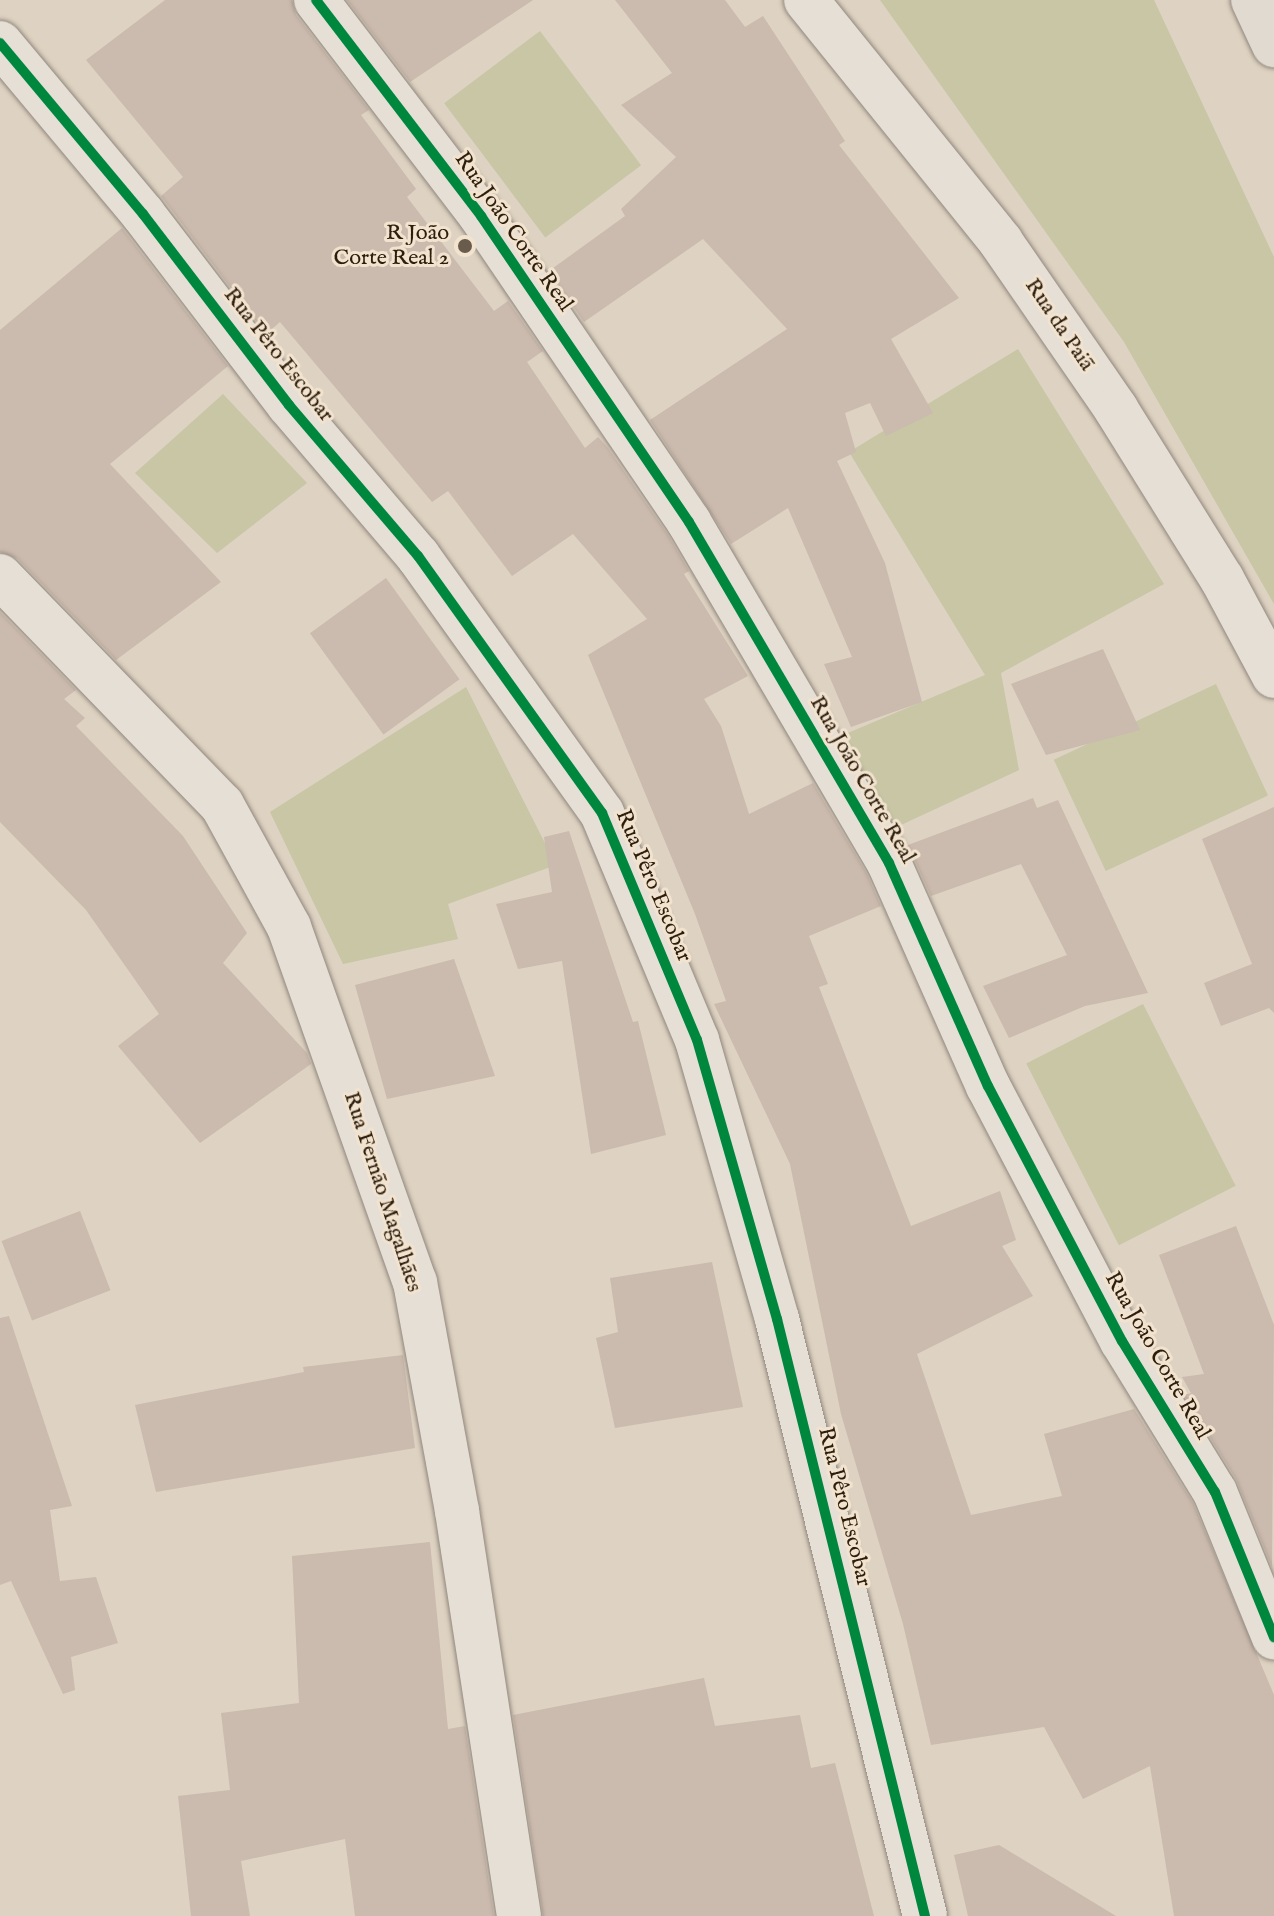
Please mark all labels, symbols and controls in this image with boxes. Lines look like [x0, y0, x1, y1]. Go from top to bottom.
street label: Rua João Corte Real [448, 147, 578, 317]
place label: R João Corte Real 2 [334, 220, 449, 272]
marker: R João Corte Real 2 [456, 237, 474, 255]
street label: Rua da Paiã [1018, 274, 1100, 376]
street label: Rua Pêro Escobar [217, 283, 339, 427]
street label: Rua João Corte Real [803, 692, 921, 868]
street label: Rua Pêro Escobar [609, 806, 697, 966]
street label: Rua Fernão Magalhães [337, 1089, 427, 1295]
street label: Rua João Corte Real [1098, 1268, 1216, 1444]
street label: Rua Pêro Escobar [811, 1425, 877, 1589]

